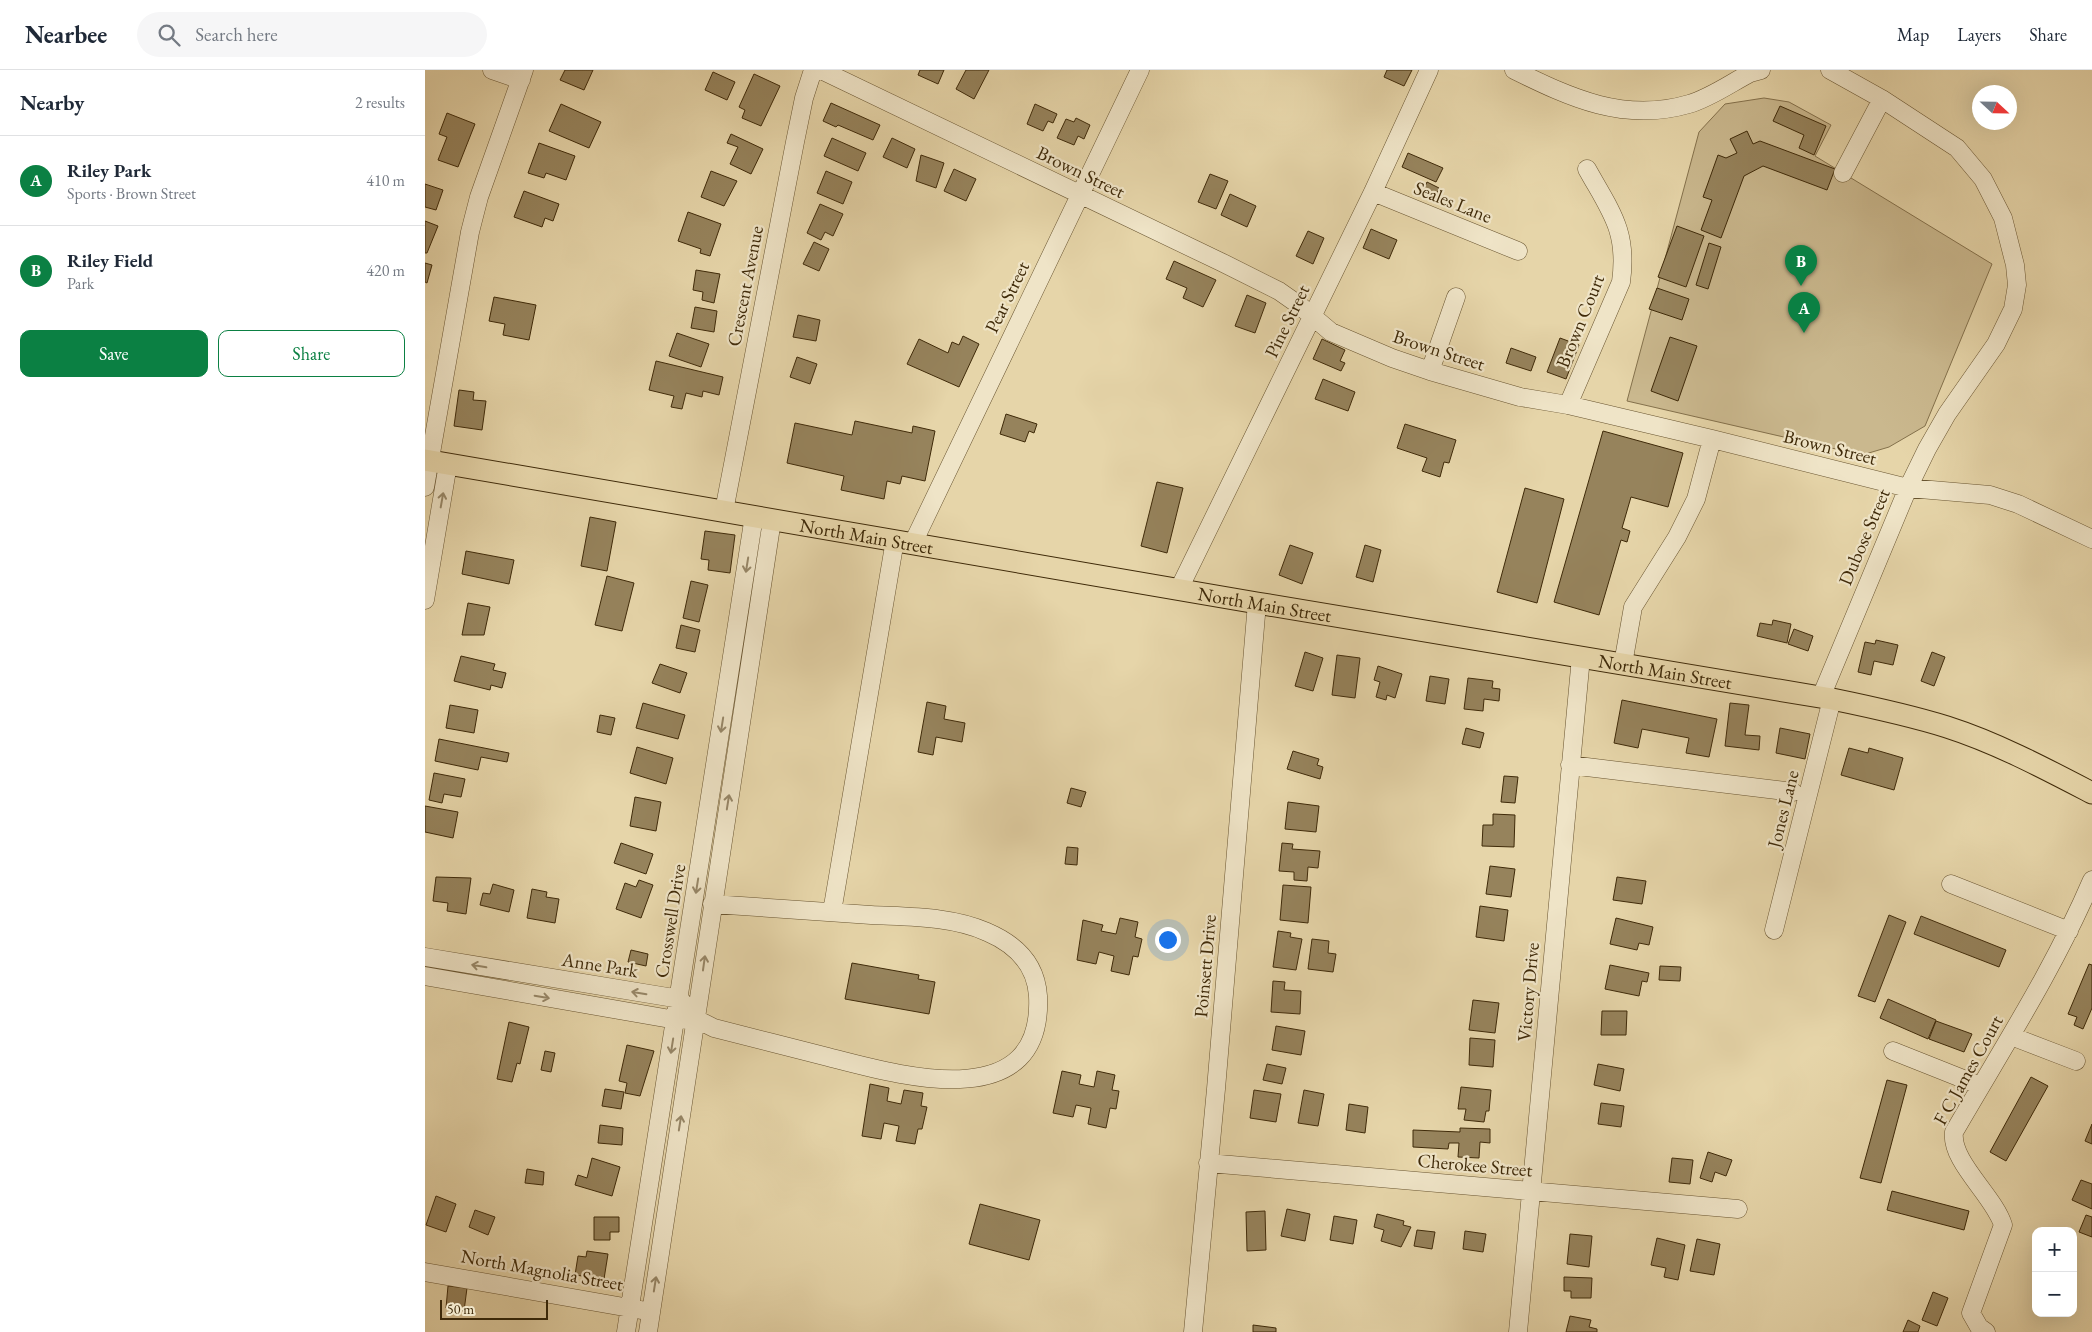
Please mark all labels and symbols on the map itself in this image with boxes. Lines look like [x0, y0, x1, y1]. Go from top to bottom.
north arrow [1972, 85, 2017, 130]
street label: Brown Street [1033, 140, 1129, 204]
street label: Seales Lane [1410, 175, 1496, 229]
street label: Crescent Avenue [721, 223, 769, 349]
pin: B [1785, 245, 1817, 286]
street label: Pear Street [979, 257, 1035, 337]
street label: Brown Court [1550, 271, 1610, 371]
street label: Pine Street [1259, 280, 1315, 362]
pin: A [1788, 292, 1820, 333]
street label: Brown Street [1390, 323, 1488, 377]
street label: Brown Street [1781, 423, 1879, 471]
street label: Dubose Street [1832, 485, 1896, 589]
one-way arrow [438, 493, 448, 509]
street label: North Main Street [798, 512, 935, 560]
one-way arrow [742, 556, 752, 572]
street label: North Main Street [1196, 581, 1333, 628]
street label: North Main Street [1596, 648, 1734, 695]
one-way arrow [717, 717, 727, 733]
street label: Jones Lane [1761, 767, 1805, 852]
one-way arrow [724, 794, 734, 810]
street label: Crosswell Drive [649, 862, 691, 980]
one-way arrow [692, 877, 702, 893]
street label: Poinsett Drive [1188, 913, 1222, 1019]
your location [1155, 927, 1181, 953]
street label: Victory Drive [1511, 941, 1545, 1043]
street label: Anne Park [559, 946, 641, 984]
one-way arrow [699, 955, 709, 971]
one-way arrow [471, 961, 487, 971]
one-way arrow [632, 988, 648, 998]
one-way arrow [534, 992, 550, 1002]
street label: F C James Court [1927, 1010, 2009, 1130]
one-way arrow [666, 1038, 676, 1054]
one-way arrow [675, 1116, 685, 1132]
street label: Cherokee Street [1417, 1148, 1534, 1182]
street label: North Magnolia Street [459, 1243, 625, 1297]
one-way arrow [650, 1276, 660, 1292]
scale bar [440, 1297, 547, 1320]

